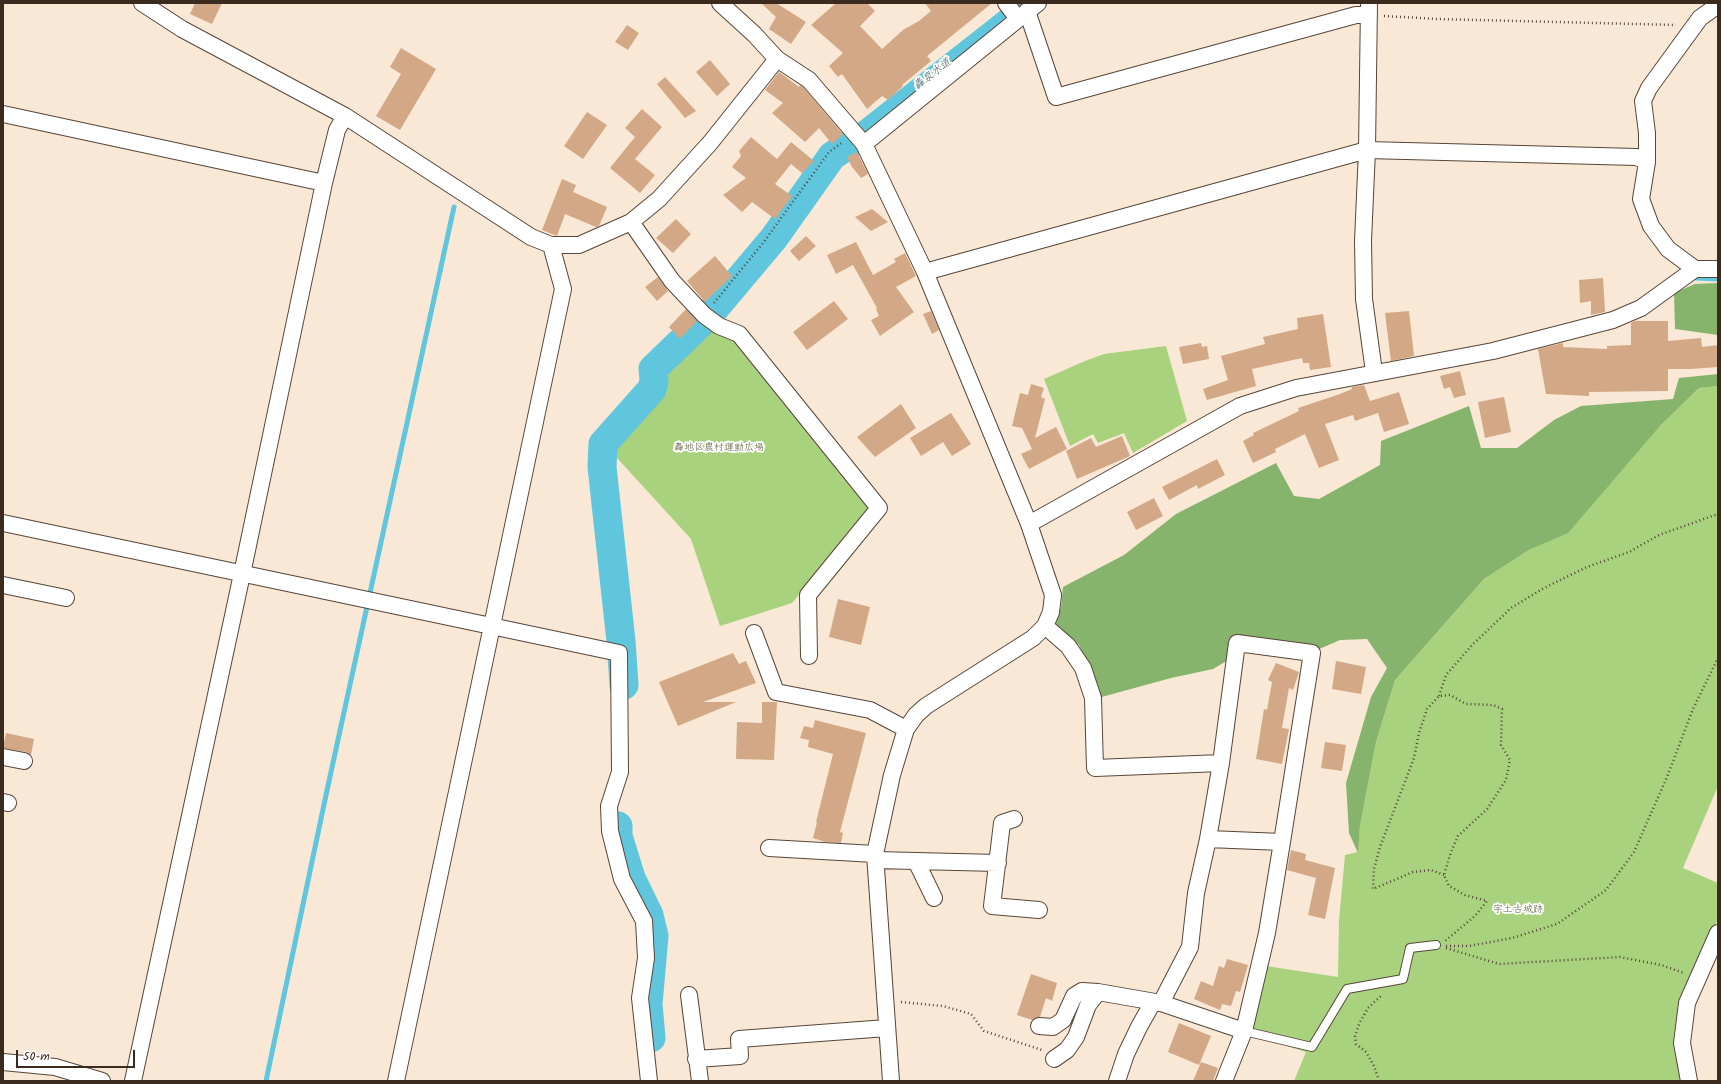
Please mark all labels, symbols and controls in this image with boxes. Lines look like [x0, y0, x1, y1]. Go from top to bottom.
water label: 轟泉水道 [912, 56, 954, 94]
park label: 轟地区農村運動広場 [674, 442, 764, 454]
park label: 宇土古城跡 [1493, 904, 1543, 916]
scale bar [18, 1042, 137, 1068]
text: 50 m [23, 1047, 50, 1066]

